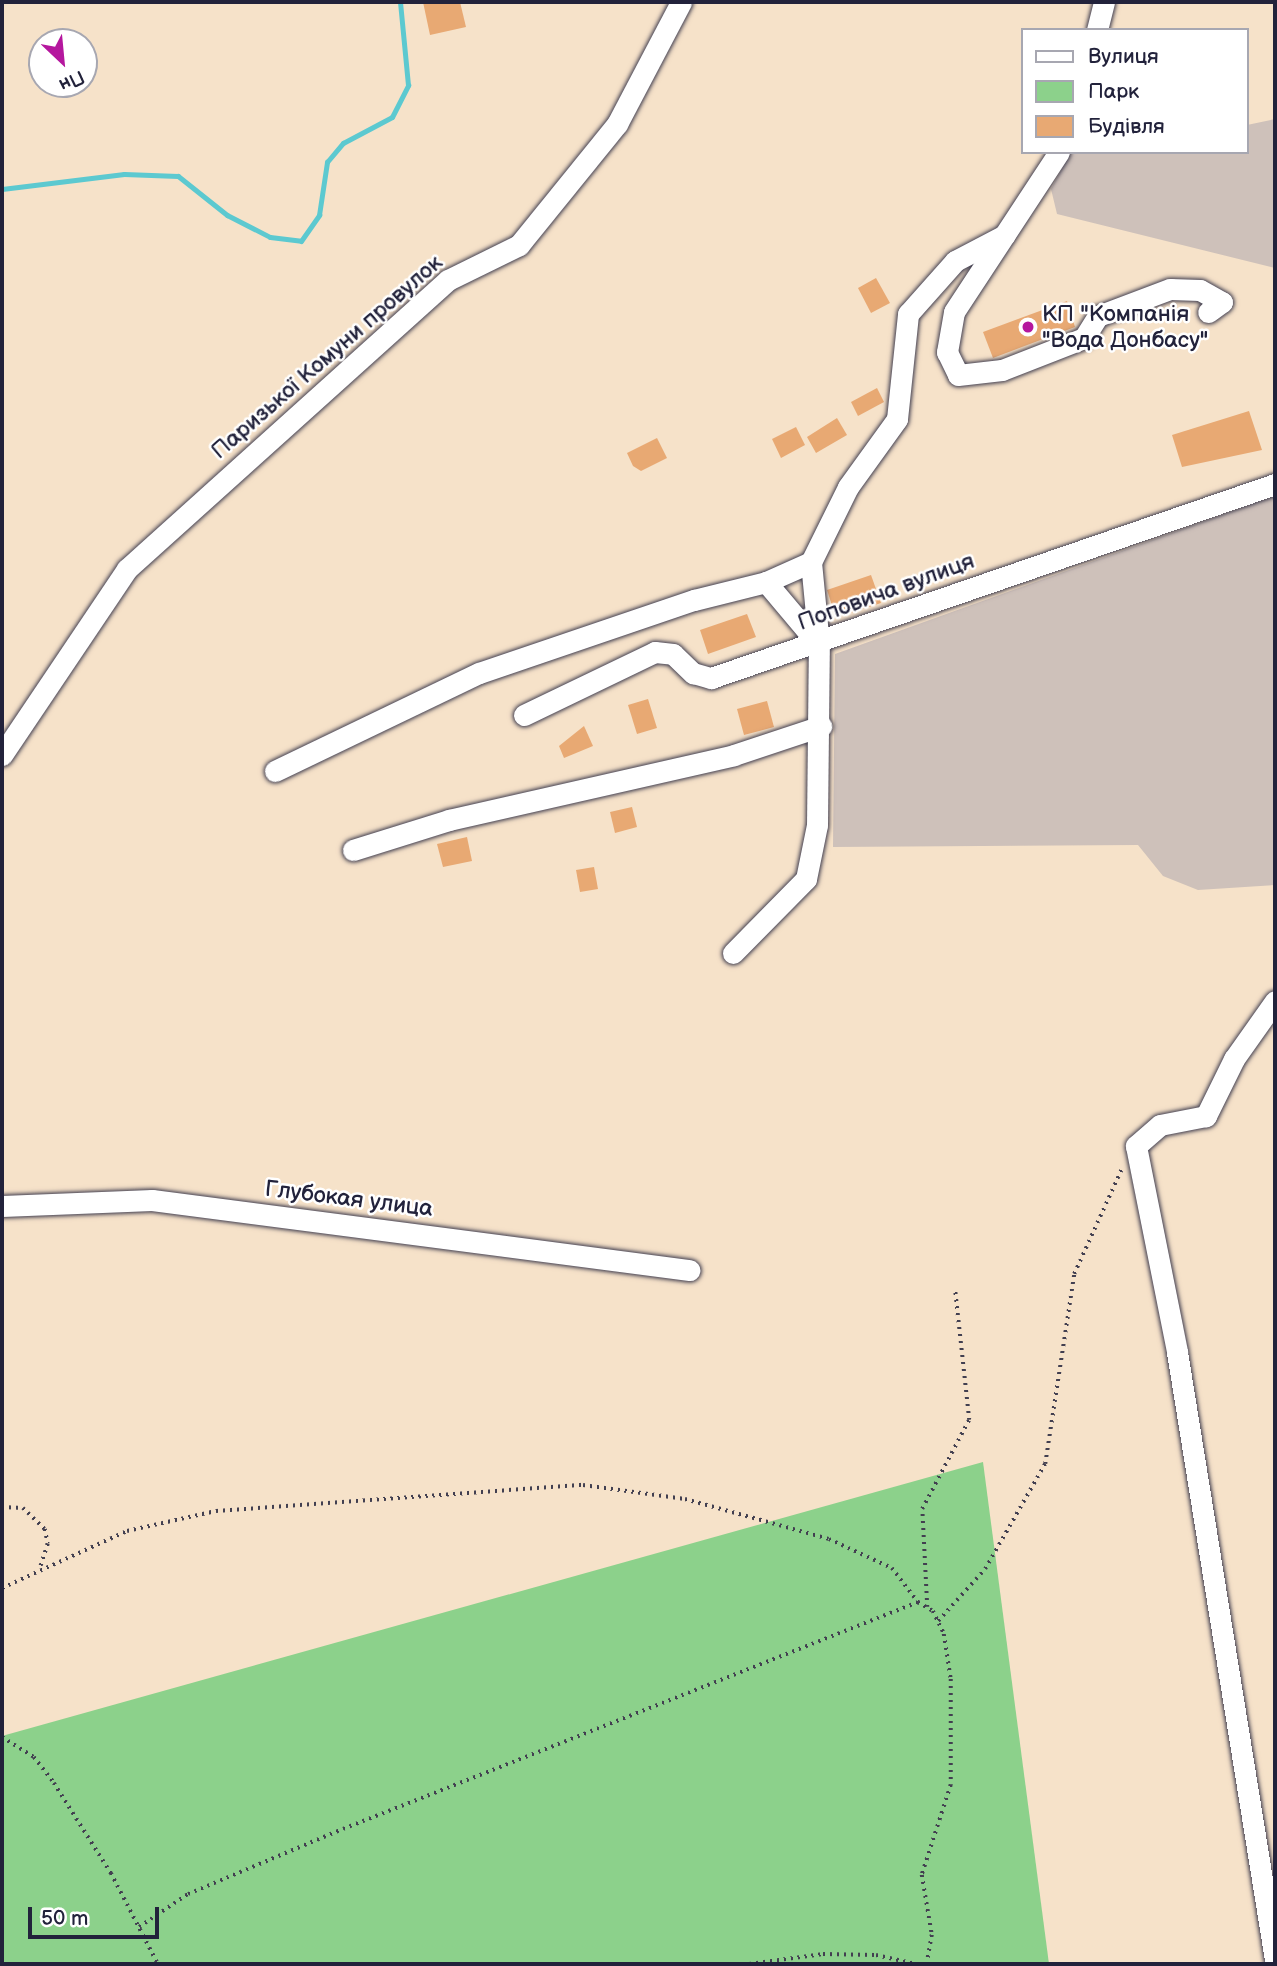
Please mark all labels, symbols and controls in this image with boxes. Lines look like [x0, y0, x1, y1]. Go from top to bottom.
north arrow [28, 28, 98, 98]
legend [1021, 28, 1249, 154]
text: Вулиця [1088, 44, 1159, 69]
text: Пн [55, 65, 88, 96]
text: Парк [1088, 79, 1139, 104]
text: Будівля [1088, 114, 1165, 139]
street label: Паризької Комуни провулок [206, 249, 448, 465]
place label: КП "Компанія "Вода Донбасу" [1042, 300, 1208, 354]
marker: КП "Компанія "Вода Донбасу" [1020, 319, 1036, 335]
street label: Поповича вулиця [794, 547, 978, 637]
street label: Глубокая улица [263, 1175, 435, 1223]
scale bar [32, 1892, 163, 1936]
text: 50 m [41, 1906, 88, 1931]

